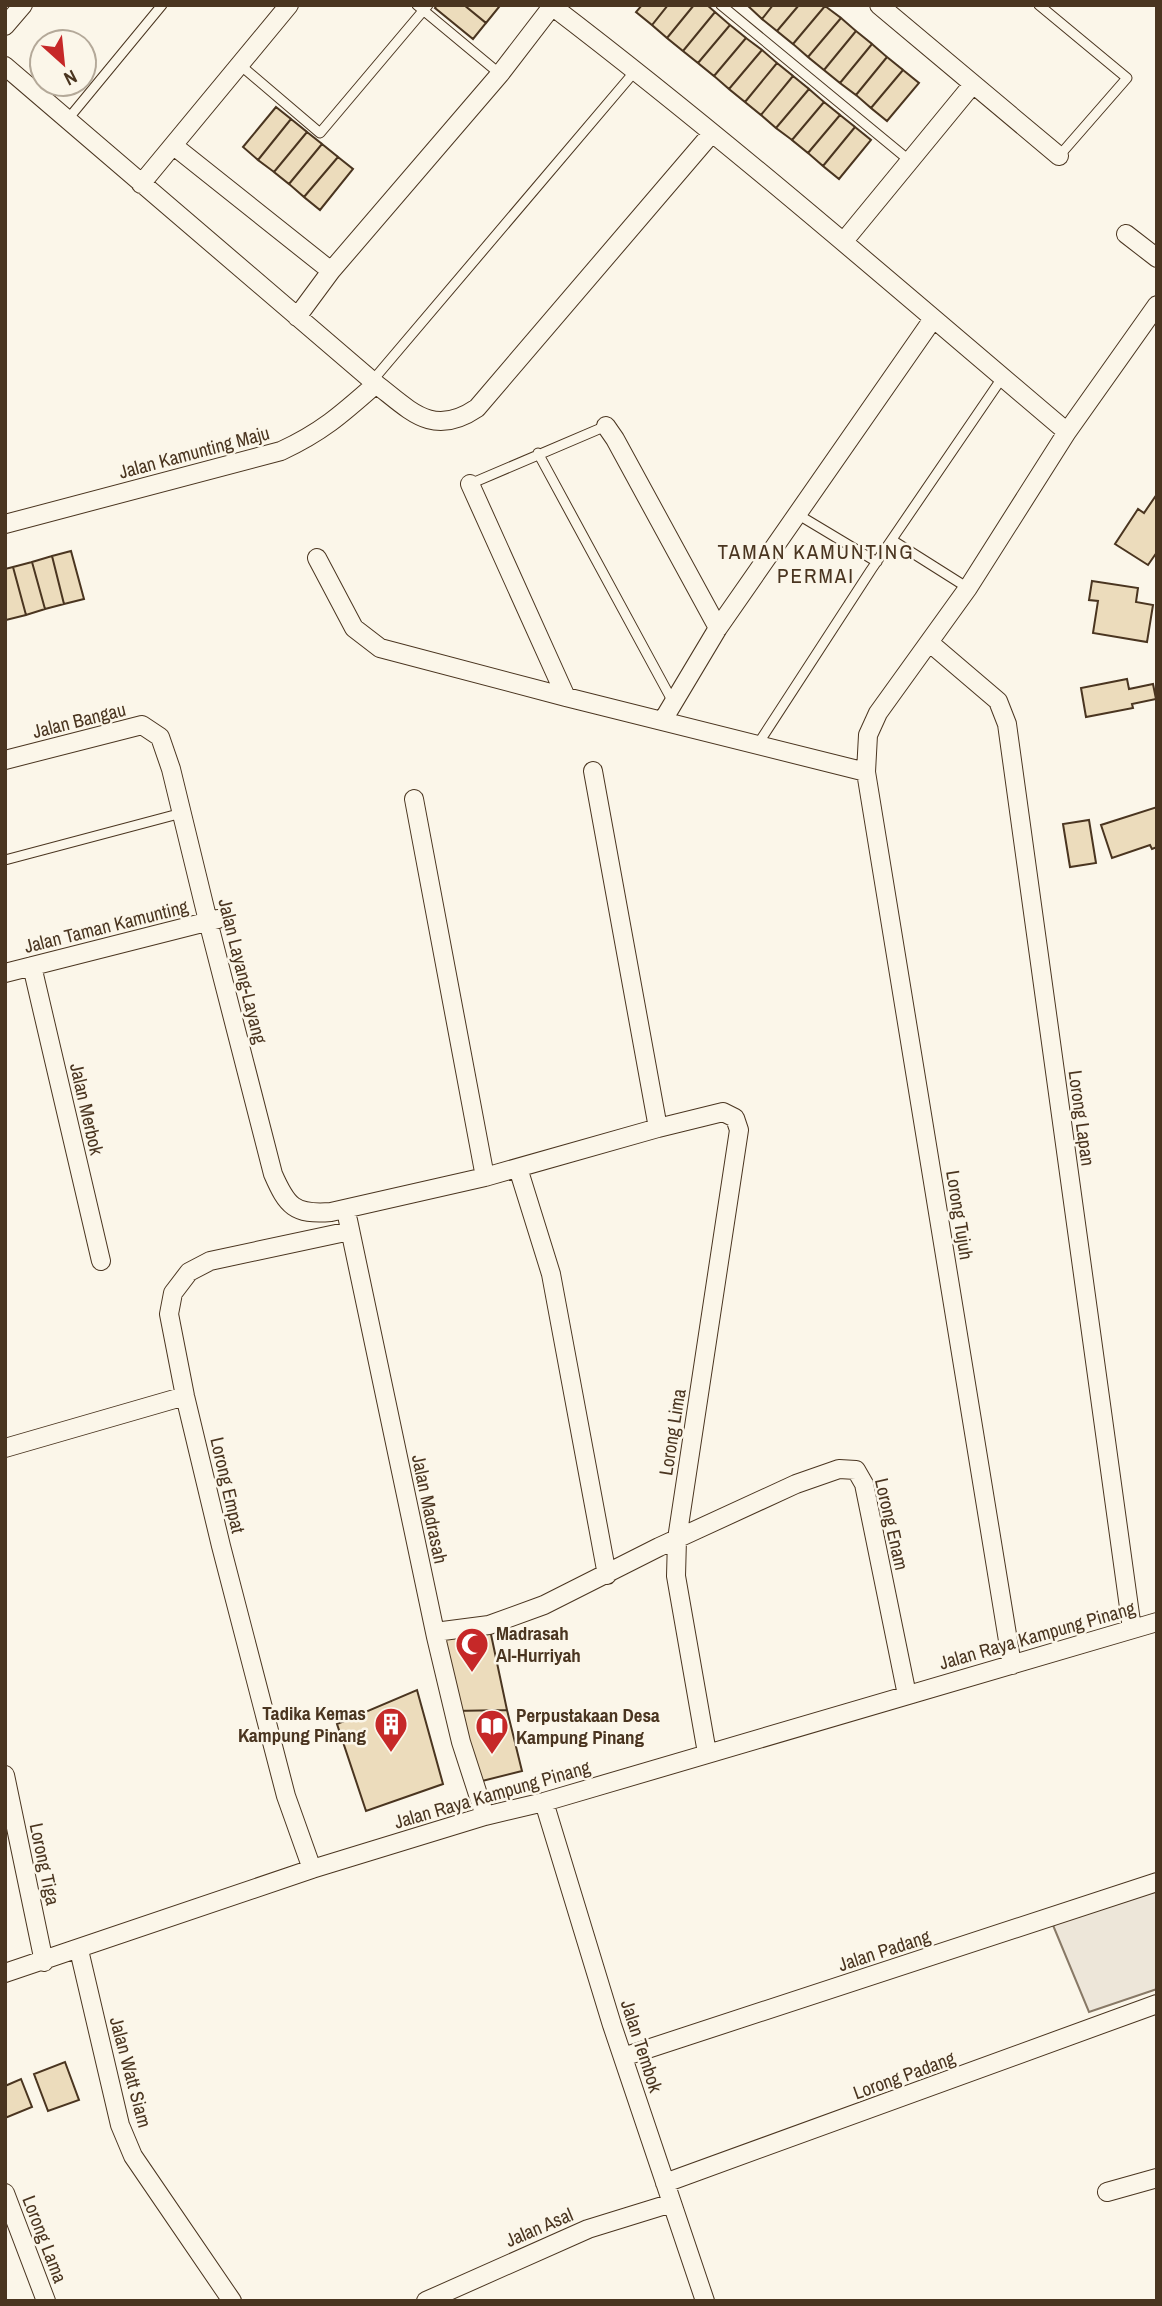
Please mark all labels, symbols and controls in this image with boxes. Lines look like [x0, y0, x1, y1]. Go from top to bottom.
north arrow [28, 28, 98, 98]
text: N [60, 64, 82, 92]
street label: Jalan Kamunting Maju [116, 419, 272, 485]
district label: TAMAN KAMUNTING PERMAI [717, 537, 915, 590]
street label: Jalan Bangau [30, 696, 128, 744]
street label: Jalan Taman Kamunting [21, 893, 191, 959]
street label: Jalan Layang-Layang [212, 896, 274, 1047]
street label: Jalan Merbok [64, 1061, 110, 1158]
street label: Lorong Lapan [1062, 1069, 1102, 1167]
street label: Lorong Tujuh [940, 1168, 980, 1262]
street label: Lorong Lima [652, 1386, 692, 1477]
street label: Lorong Empat [204, 1434, 252, 1536]
street label: Jalan Madrasah [406, 1452, 454, 1566]
street label: Lorong Enam [869, 1476, 915, 1572]
street label: Jalan Raya Kampung Pinang [936, 1594, 1138, 1675]
place label: Madrasah Al-Hurriyah [496, 1620, 581, 1668]
mosque icon: Madrasah Al-Hurriyah [453, 1625, 491, 1674]
place label: Tadika Kemas Kampung Pinang [238, 1700, 366, 1748]
place label: Perpustakaan Desa Kampung Pinang [516, 1702, 660, 1750]
building icon: Tadika Kemas Kampung Pinang [372, 1705, 410, 1754]
library icon: Perpustakaan Desa Kampung Pinang [473, 1707, 511, 1756]
street label: Jalan Raya Kampung Pinang [391, 1753, 593, 1834]
street label: Lorong Tiga [24, 1820, 66, 1908]
street label: Jalan Padang [835, 1923, 934, 1977]
street label: Jalan Tembok [615, 1996, 669, 2096]
street label: Jalan Watt Siam [104, 2014, 158, 2130]
street label: Lorong Padang [849, 2044, 959, 2105]
street label: Lorong Lama [16, 2191, 74, 2287]
street label: Jalan Asal [501, 2201, 577, 2253]

